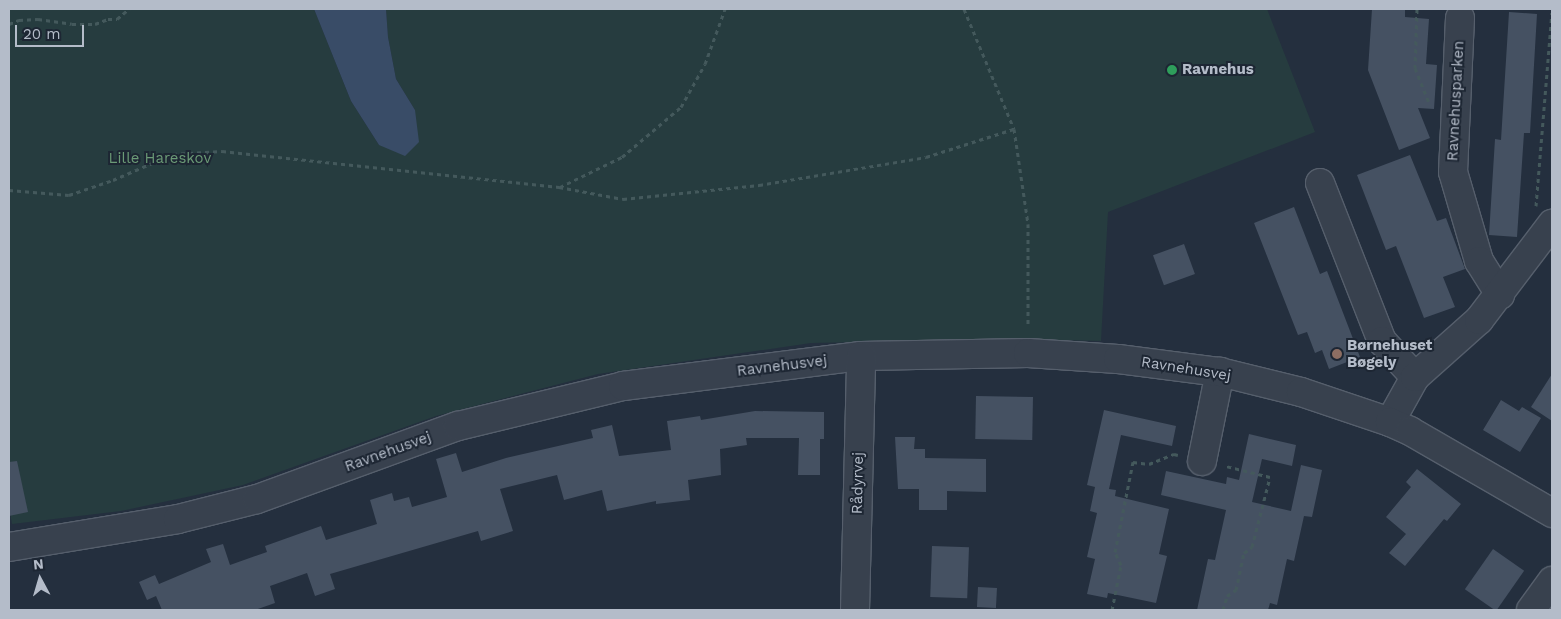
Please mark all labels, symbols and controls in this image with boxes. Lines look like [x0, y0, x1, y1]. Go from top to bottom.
scale bar [18, 15, 86, 47]
text: 20 m [23, 25, 61, 43]
street label: Ravnehusparken [1444, 40, 1468, 162]
place label: Ravnehus [1182, 61, 1254, 79]
marker: Ravnehus [1166, 64, 1178, 76]
park label: Lille Hareskov [109, 150, 211, 168]
place label: Børnehuset Bøgely [1347, 336, 1432, 371]
marker: Børnehuset Bøgely [1331, 348, 1343, 360]
street label: Ravnehusvej [736, 352, 828, 380]
street label: Ravnehusvej [1140, 353, 1232, 385]
street label: Ravnehusvej [342, 428, 434, 476]
street label: Rådyrvej [848, 452, 868, 514]
north arrow [15, 554, 65, 604]
text: N [32, 556, 44, 573]

